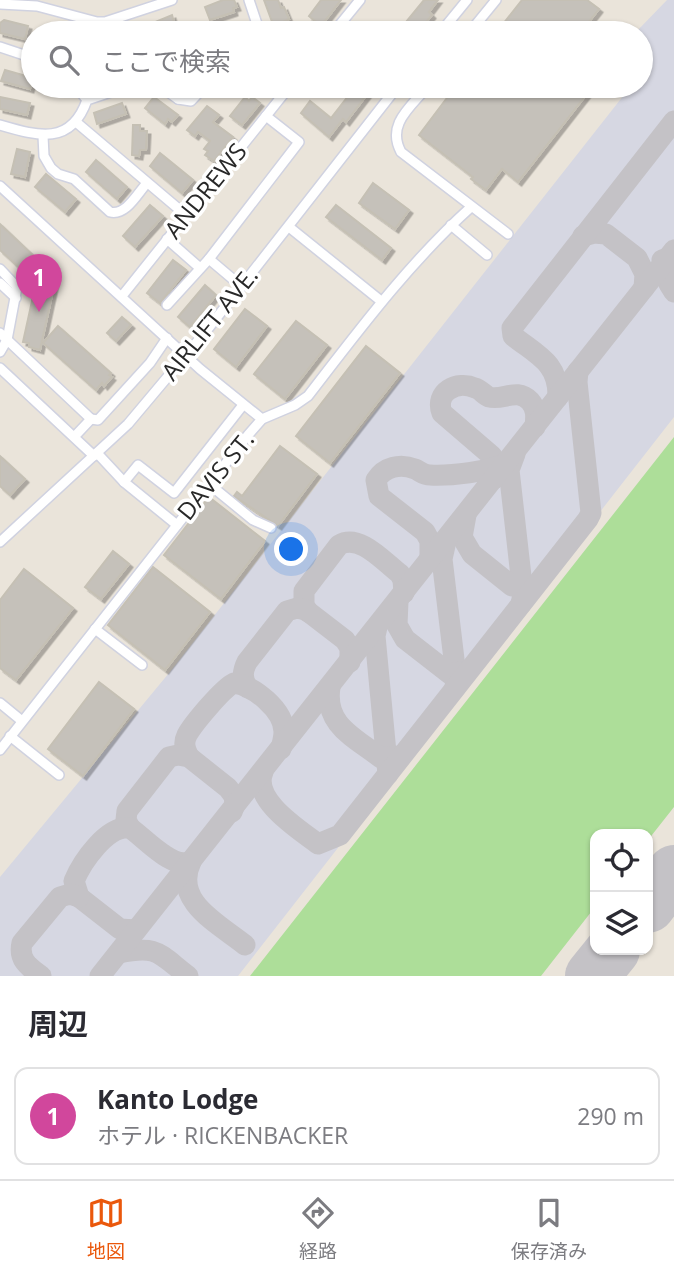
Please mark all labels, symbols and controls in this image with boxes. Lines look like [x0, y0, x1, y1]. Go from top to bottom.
search box [21, 21, 653, 98]
icon: search [45, 41, 83, 79]
text: ここで検索 [101, 43, 231, 79]
street label: ANDREWS [156, 135, 254, 245]
pin: 1 [16, 254, 62, 312]
street label: AIRLIFT AVE. [153, 259, 265, 387]
street label: DAVIS ST. [169, 424, 261, 527]
your location [274, 532, 308, 566]
map controls [590, 829, 653, 955]
button: locate [590, 829, 653, 892]
button: layers [590, 892, 653, 955]
text: 周辺 [28, 1003, 88, 1044]
text: Kanto Lodge [97, 1081, 258, 1117]
text: 1 [46, 1100, 60, 1132]
text: 290 m [577, 1100, 644, 1132]
text: ホテル · RICKENBACKER [97, 1119, 348, 1151]
tab: 地図 [87, 1194, 125, 1264]
tab: 経路 [299, 1194, 337, 1264]
tab: 保存済み [511, 1194, 587, 1264]

